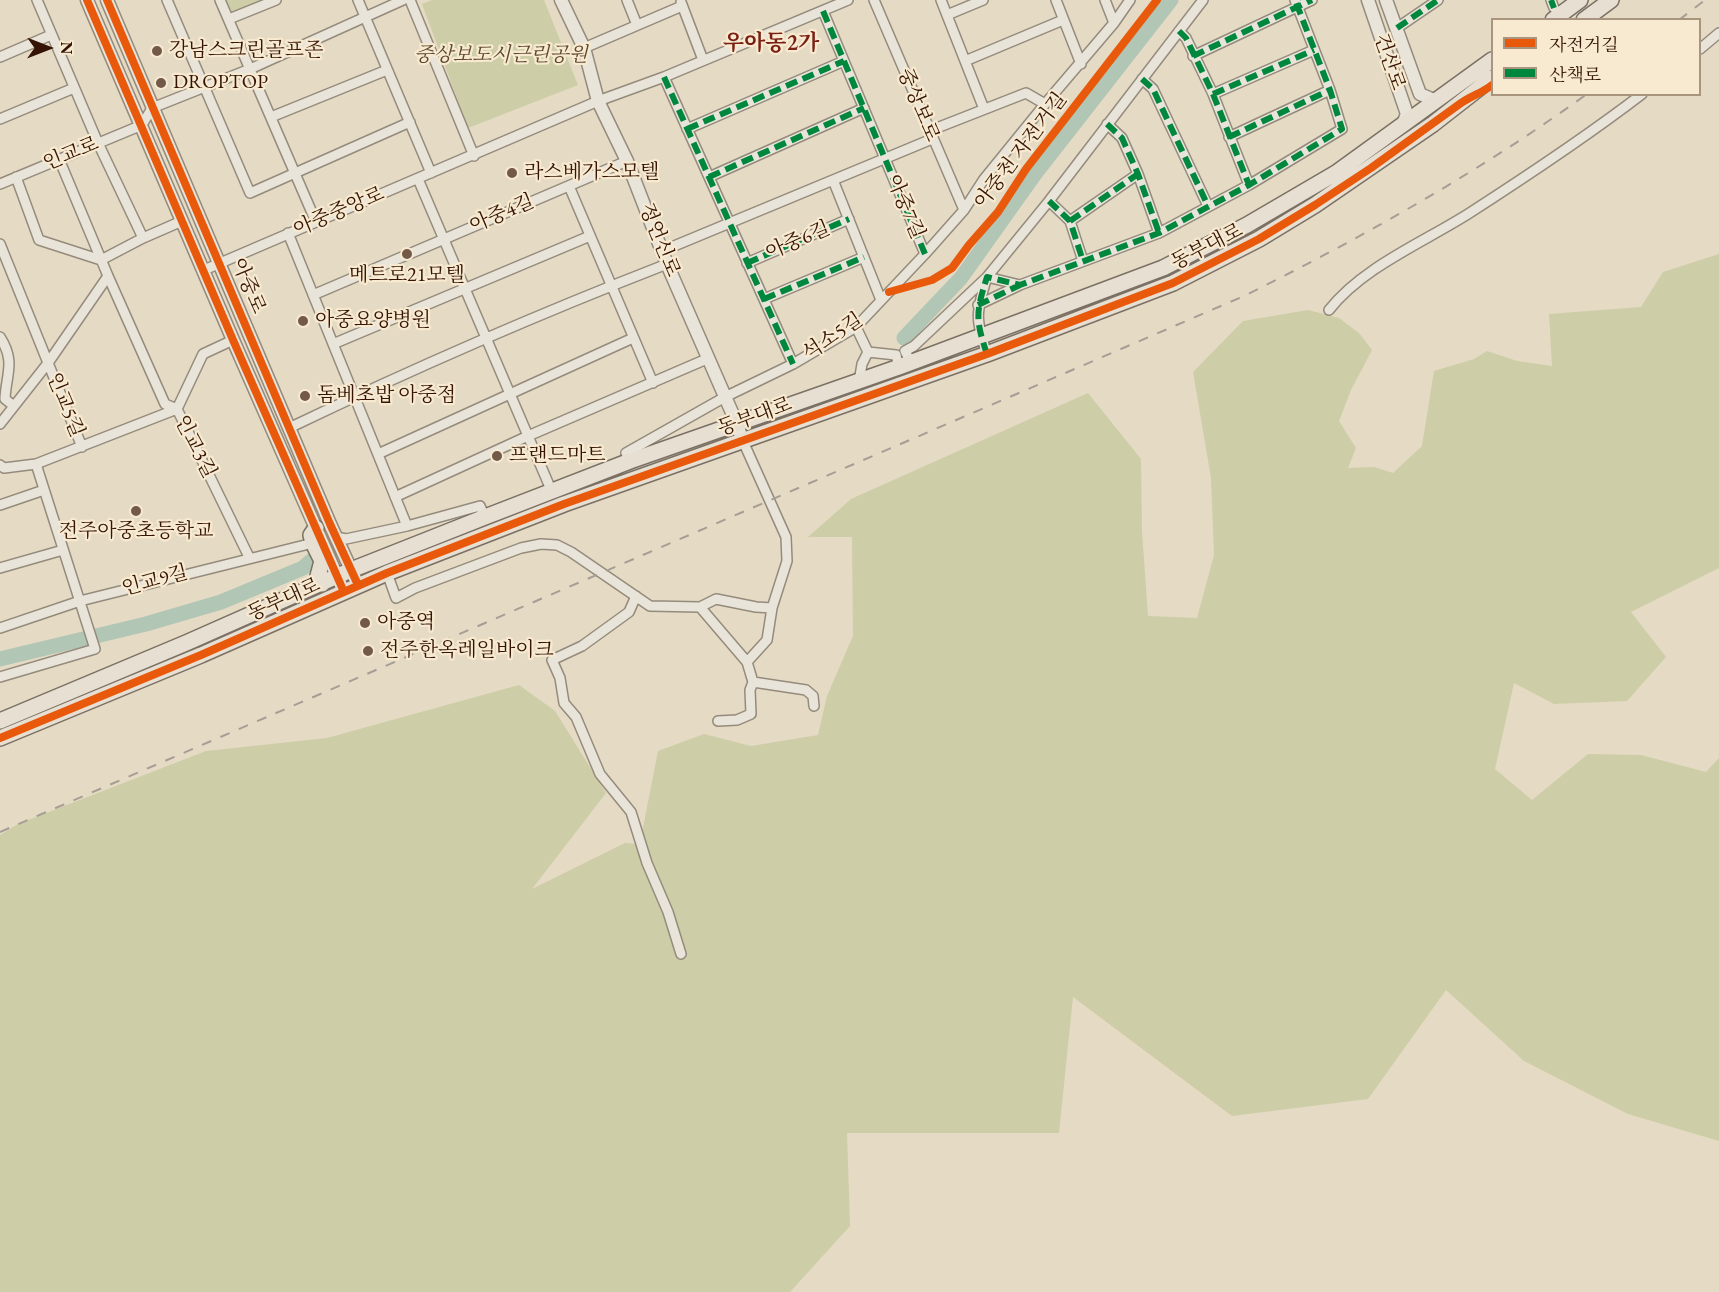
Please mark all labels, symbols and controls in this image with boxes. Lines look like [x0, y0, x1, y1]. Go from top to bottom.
north arrow [18, 18, 78, 78]
legend [1491, 18, 1701, 96]
district label: 우아동2가 [723, 31, 819, 57]
street label: 건산로 [1368, 31, 1410, 93]
text: 자전거길 [1549, 33, 1619, 56]
place label: 강남스크린골프존 [169, 39, 324, 63]
text: N [56, 42, 77, 54]
marker: 강남스크린골프존 [150, 44, 164, 58]
park label: 중상보도시근린공원 [414, 44, 588, 68]
text: 산책로 [1549, 63, 1601, 86]
street label: 중상보로 [892, 65, 944, 145]
place label: DROPTOP [173, 71, 268, 95]
marker: DROPTOP [154, 76, 168, 90]
street label: 아중천 자전거길 [970, 88, 1072, 214]
street label: 인교로 [40, 132, 102, 176]
place label: 라스베가스모텔 [524, 161, 659, 185]
marker: 라스베가스모텔 [505, 166, 519, 180]
street label: 아중7길 [881, 171, 929, 243]
street label: 아중중앙로 [290, 182, 388, 242]
street label: 아중4길 [466, 190, 538, 238]
street label: 정언신로 [633, 200, 685, 280]
street label: 아중6길 [762, 217, 834, 265]
street label: 동부대로 [1167, 219, 1247, 275]
marker: 메트로21모텔 [400, 247, 414, 261]
street label: 아중로 [226, 255, 270, 317]
place label: 메트로21모텔 [349, 264, 465, 288]
street label: 석소5길 [798, 308, 868, 366]
place label: 아중요양병원 [315, 309, 431, 333]
marker: 아중요양병원 [296, 314, 310, 328]
street label: 인교5길 [41, 369, 89, 441]
place label: 돔베초밥 아중점 [317, 384, 456, 408]
marker: 돔베초밥 아중점 [298, 389, 312, 403]
street label: 동부대로 [715, 393, 795, 441]
street label: 인교3길 [169, 411, 221, 483]
place label: 프랜드마트 [509, 444, 606, 468]
marker: 프랜드마트 [490, 449, 504, 463]
marker: 전주아중초등학교 [129, 504, 143, 518]
place label: 전주아중초등학교 [59, 520, 213, 544]
street label: 인교9길 [119, 561, 191, 601]
street label: 동부대로 [244, 573, 324, 627]
place label: 아중역 [377, 611, 435, 635]
marker: 아중역 [358, 616, 372, 630]
place label: 전주한옥레일바이크 [380, 639, 554, 663]
marker: 전주한옥레일바이크 [361, 644, 375, 658]

